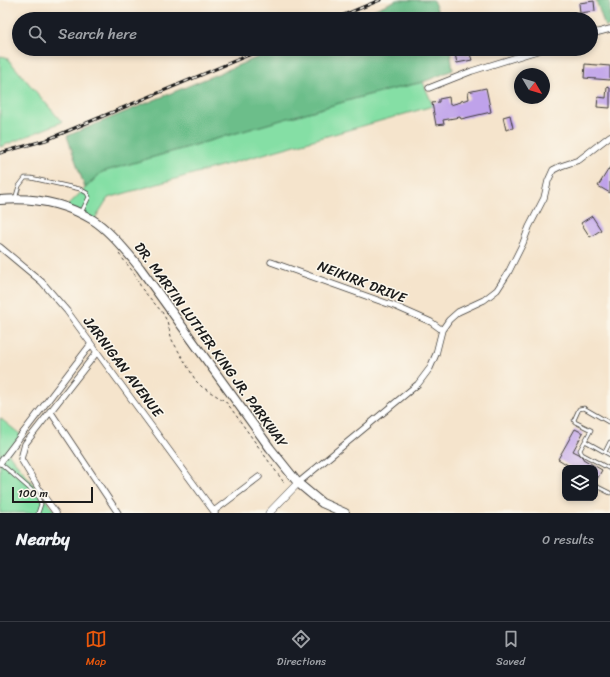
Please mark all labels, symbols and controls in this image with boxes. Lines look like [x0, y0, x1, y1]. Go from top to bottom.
search box [12, 12, 598, 56]
text: Search here [58, 21, 137, 47]
icon: search [26, 23, 48, 45]
north arrow [514, 68, 550, 104]
street label: DR. MARTIN LUTHER KING JR. PARKWAY [128, 237, 295, 454]
street label: NEIKIRK DRIVE [314, 254, 411, 311]
street label: JARNIGAN AVENUE [76, 310, 170, 424]
map controls [562, 465, 598, 501]
button: layers [562, 465, 598, 501]
text: 100 m [18, 484, 48, 503]
scale bar [12, 485, 93, 504]
text: Nearby [16, 524, 70, 554]
text: 0 results [542, 528, 594, 551]
tab: Map [85, 628, 107, 671]
tab: Directions [277, 628, 326, 671]
tab: Saved [496, 628, 525, 671]

